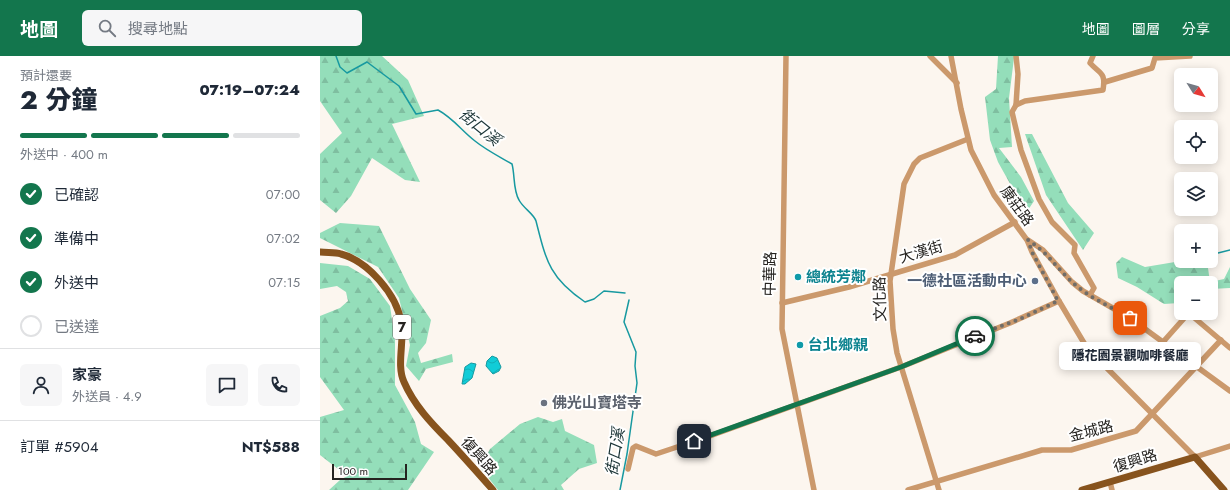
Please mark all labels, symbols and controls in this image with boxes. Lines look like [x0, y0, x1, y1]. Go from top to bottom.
search box [82, 10, 362, 46]
text: 地圖 [20, 16, 58, 43]
icon: search [96, 17, 118, 39]
text: 搜尋地點 [128, 18, 188, 40]
text: 地圖 [1082, 19, 1110, 39]
text: 圖層 [1132, 19, 1160, 39]
text: 分享 [1182, 19, 1210, 39]
text: 預計還要 [20, 66, 72, 85]
north arrow [1174, 68, 1218, 112]
map controls [1174, 68, 1218, 320]
text: 07:19–07:24 [199, 79, 300, 101]
text: 2 分鐘 [20, 81, 98, 119]
water label: 街口溪 [454, 103, 507, 152]
button: locate [1174, 120, 1218, 164]
text: 外送中 · 400 m [20, 145, 108, 164]
button: layers [1174, 172, 1218, 216]
street label: 康莊路 [995, 181, 1039, 231]
icon: check [20, 183, 42, 205]
text: 已確認 [54, 184, 99, 206]
text: 07:00 [266, 185, 300, 204]
button: + [1174, 224, 1218, 268]
icon: check [20, 227, 42, 249]
text: 準備中 [54, 228, 99, 250]
text: 07:02 [266, 229, 300, 248]
street label: 大漢街 [896, 235, 946, 269]
street label: 中華路 [759, 251, 781, 297]
place label: 總統芳鄰 [806, 266, 866, 288]
place label: 一德社區活動中心 [907, 270, 1027, 292]
icon: check [20, 271, 42, 293]
text: 外送中 [54, 272, 99, 294]
marker: 總統芳鄰 [793, 272, 803, 282]
text: 07:15 [268, 273, 300, 292]
street label: 文化路 [869, 276, 891, 322]
marker: 一德社區活動中心 [1030, 276, 1040, 286]
button: − [1174, 276, 1218, 320]
pin [1113, 301, 1147, 335]
icon: bag [1119, 307, 1141, 329]
road number: 7 [393, 315, 411, 339]
text: 已送達 [54, 316, 99, 338]
courier [955, 316, 995, 356]
icon: car [964, 325, 986, 347]
place label: 台北鄉親 [808, 334, 868, 356]
marker: 台北鄉親 [795, 340, 805, 350]
callout: 隱花園景觀咖啡餐廳 [1059, 342, 1201, 370]
text: 隱花園景觀咖啡餐廳 [1071, 346, 1189, 365]
button: person [20, 364, 62, 406]
text: 家豪 [72, 364, 102, 386]
button: chat [206, 364, 248, 406]
button: phone [258, 364, 300, 406]
text: 外送員 · 4.9 [72, 387, 142, 406]
place label: 佛光山寶塔寺 [552, 392, 642, 414]
marker: 佛光山寶塔寺 [539, 398, 549, 408]
street label: 金城路 [1066, 415, 1116, 447]
pin [677, 424, 711, 458]
water label: 街口溪 [600, 425, 630, 478]
icon: home [683, 430, 705, 452]
street label: 復興路 [456, 432, 502, 480]
text: 訂單 #5904 [20, 436, 98, 458]
text: NT$588 [242, 436, 300, 458]
street label: 復興路 [1110, 444, 1160, 478]
scale bar [332, 462, 407, 481]
text: 100 m [338, 463, 368, 479]

